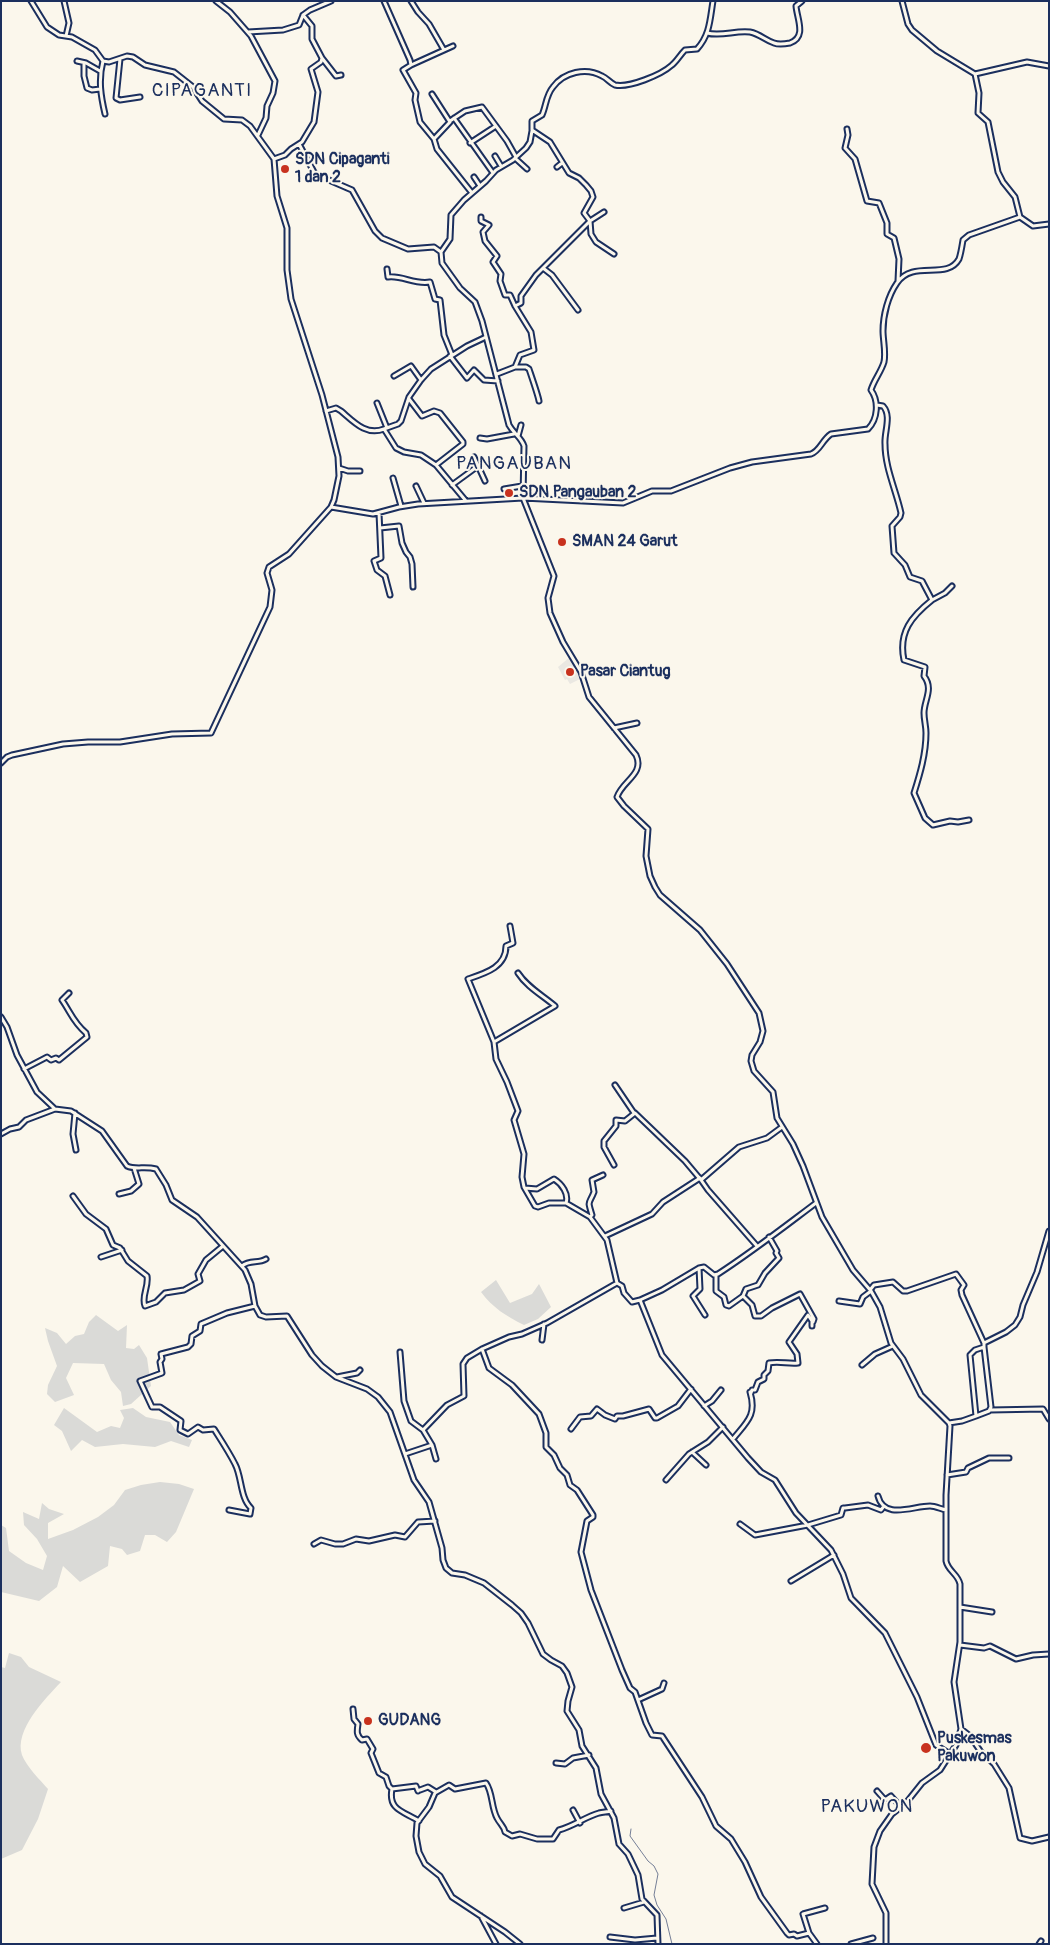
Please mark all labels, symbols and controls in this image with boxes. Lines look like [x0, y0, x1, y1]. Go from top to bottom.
district label: CIPAGANTI [151, 80, 253, 102]
place label: SDN Cipaganti 1 dan 2 [295, 150, 390, 188]
marker: SDN Cipaganti 1 dan 2 [279, 163, 291, 175]
district label: PANGAUBAN [455, 453, 573, 475]
place label: SDN Pangauban 2 [519, 483, 636, 503]
marker: SDN Pangauban 2 [503, 487, 515, 499]
place label: SMAN 24 Garut [572, 532, 677, 552]
marker: SMAN 24 Garut [556, 536, 568, 548]
place label: Pasar Ciantug [580, 662, 671, 682]
marker: Pasar Ciantug [564, 666, 576, 678]
place label: GUDANG [378, 1711, 441, 1731]
marker: GUDANG [362, 1715, 374, 1727]
place label: Puskesmas Pakuwon [937, 1729, 1012, 1767]
marker: Puskesmas Pakuwon [919, 1741, 933, 1755]
district label: PAKUWON [820, 1796, 914, 1818]

